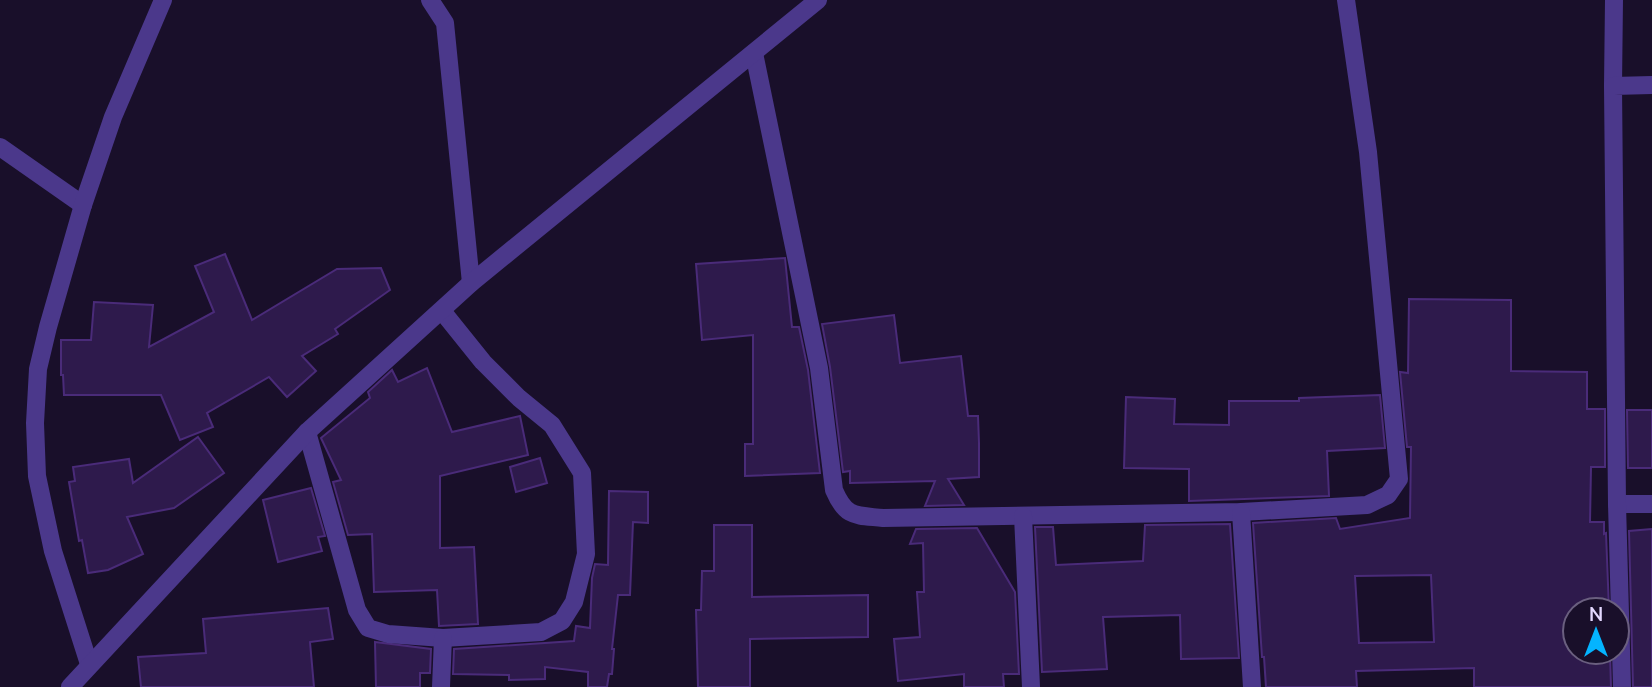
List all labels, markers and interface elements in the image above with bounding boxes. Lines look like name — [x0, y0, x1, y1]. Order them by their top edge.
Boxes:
north arrow — [1561, 596, 1631, 666]
text: N — [1589, 602, 1603, 628]

